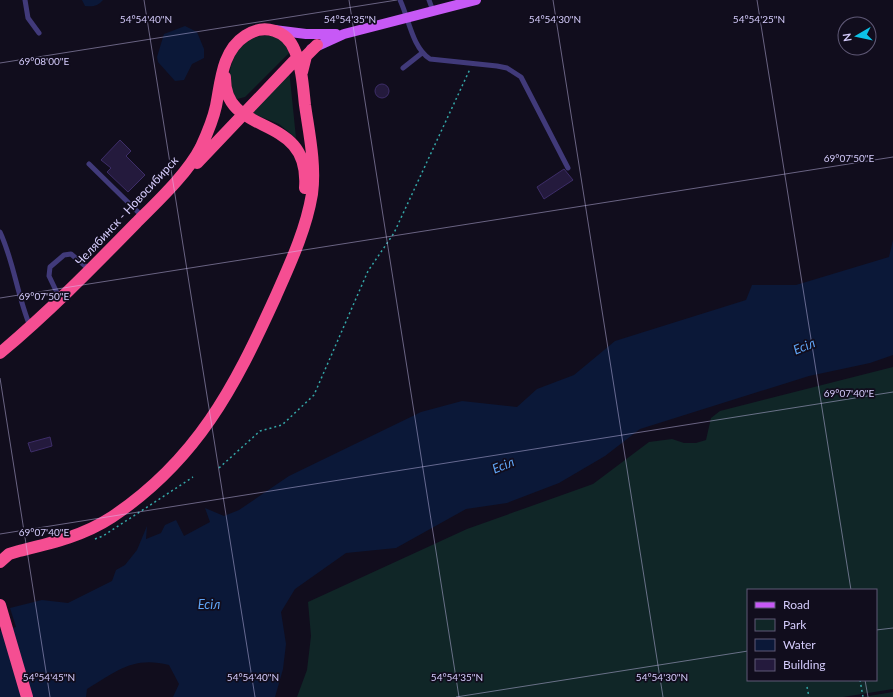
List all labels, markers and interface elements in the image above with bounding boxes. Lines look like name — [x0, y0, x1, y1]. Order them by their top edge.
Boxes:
text: 54°54'40"N — [120, 13, 172, 25]
text: 54°54'35"N — [324, 13, 376, 25]
text: 54°54'30"N — [529, 13, 581, 25]
text: 54°54'25"N — [733, 13, 785, 25]
north arrow — [837, 16, 877, 56]
text: N — [840, 32, 854, 43]
text: 69°08'00"E — [19, 55, 69, 67]
street label: Челябинск - Новосибирск — [72, 152, 182, 268]
text: 69°07'50"E — [824, 152, 874, 164]
text: 69°07'50"E — [19, 290, 69, 302]
water label: Есіл — [791, 334, 817, 358]
text: 69°07'40"E — [824, 387, 874, 399]
water label: Есіл — [490, 453, 516, 477]
text: 69°07'40"E — [19, 526, 69, 538]
legend — [747, 589, 877, 681]
water label: Есіл — [198, 596, 220, 612]
text: Road — [783, 597, 810, 612]
text: Park — [783, 617, 807, 632]
text: Water — [783, 637, 816, 652]
text: Building — [783, 657, 826, 672]
text: 54°54'45"N — [23, 671, 75, 683]
text: 54°54'40"N — [227, 671, 279, 683]
text: 54°54'35"N — [431, 671, 483, 683]
text: 54°54'30"N — [636, 671, 688, 683]

